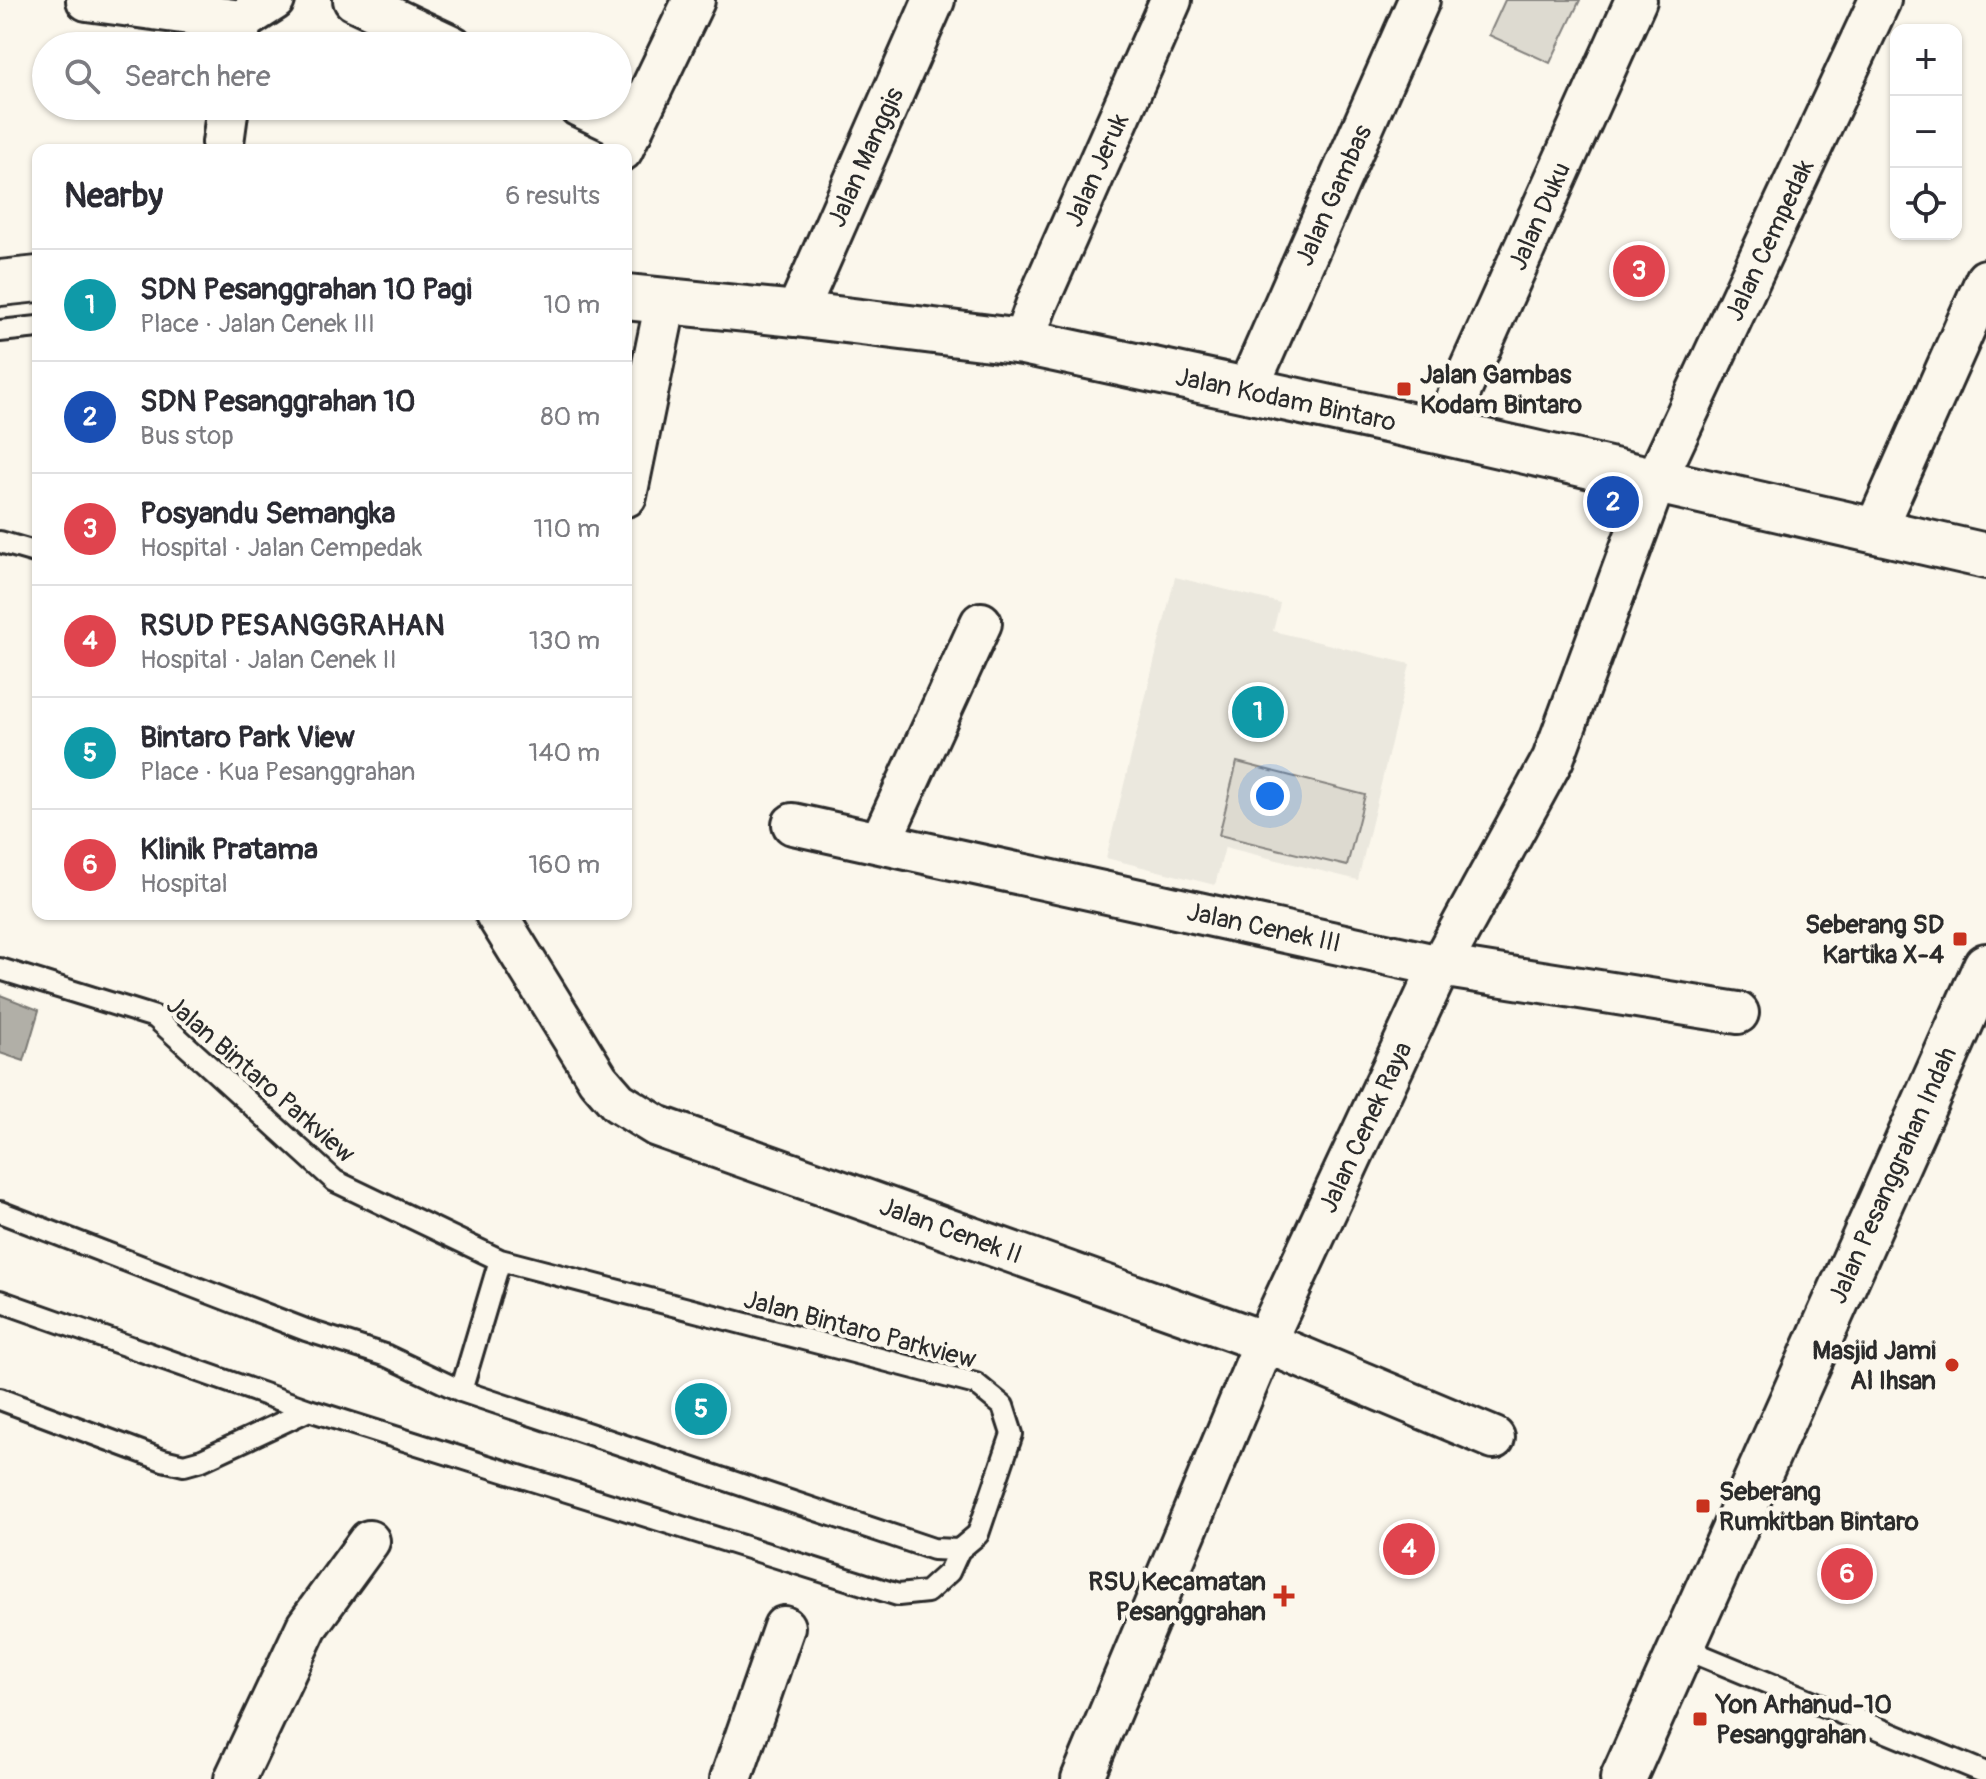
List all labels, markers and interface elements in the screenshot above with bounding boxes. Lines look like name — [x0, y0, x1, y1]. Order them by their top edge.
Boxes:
map controls — [1890, 24, 1962, 240]
button: + — [1890, 24, 1962, 96]
search box — [32, 32, 632, 120]
icon: search — [60, 54, 104, 98]
text: Search here — [124, 58, 271, 95]
street label: Jalan Manggis — [821, 82, 911, 232]
button: − — [1890, 96, 1962, 168]
street label: Jalan Jeruk — [1058, 109, 1136, 232]
street label: Jalan Gambas — [1289, 119, 1379, 271]
street label: Jalan Cempedak — [1718, 154, 1821, 326]
street label: Jalan Duku — [1502, 157, 1578, 276]
button: locate — [1890, 168, 1962, 240]
text: Nearby — [64, 175, 163, 218]
text: 6 results — [505, 180, 600, 212]
pin: 3 — [1613, 241, 1665, 301]
text: SDN Pesanggrahan 10 Pagi — [140, 271, 472, 308]
text: 1 — [85, 289, 95, 321]
text: 10 m — [543, 289, 600, 321]
text: Place · Jalan Cenek III — [140, 308, 375, 340]
place label: Jalan Gambas Kodam Bintaro — [1420, 359, 1582, 421]
street label: Jalan Kodam Bintaro — [1173, 361, 1399, 439]
marker: Jalan Gambas Kodam Bintaro — [1395, 380, 1413, 398]
text: SDN Pesanggrahan 10 — [140, 383, 416, 420]
text: 2 — [83, 401, 97, 433]
text: 80 m — [540, 401, 600, 433]
text: Bus stop — [140, 420, 234, 452]
pin: 2 — [1587, 472, 1639, 532]
text: Posyandu Semangka — [140, 495, 395, 532]
text: 3 — [83, 513, 97, 545]
text: 110 m — [533, 513, 600, 545]
text: Hospital · Jalan Cempedak — [140, 532, 422, 564]
text: RSUD PESANGGRAHAN — [140, 607, 445, 644]
text: 4 — [82, 625, 98, 657]
text: 130 m — [529, 625, 600, 657]
text: Hospital · Jalan Cenek II — [140, 644, 397, 676]
pin: 1 — [1232, 682, 1284, 742]
text: Bintaro Park View — [140, 719, 355, 756]
text: 5 — [83, 737, 97, 769]
text: 140 m — [528, 737, 600, 769]
text: Place · Kua Pesanggrahan — [140, 756, 415, 788]
your location — [1250, 776, 1290, 816]
text: Klinik Pratama — [140, 831, 318, 868]
text: 6 — [82, 849, 98, 881]
text: 160 m — [528, 849, 600, 881]
text: Hospital — [140, 868, 228, 900]
street label: Jalan Cenek III — [1184, 896, 1344, 960]
place label: Seberang SD Kartika X-4 — [1805, 909, 1944, 971]
marker: Seberang SD Kartika X-4 — [1951, 930, 1969, 948]
street label: Jalan Bintaro Parkview — [160, 989, 361, 1171]
street label: Jalan Cenek Raya — [1312, 1037, 1420, 1218]
street label: Jalan Pesanggrahan Indah — [1822, 1042, 1964, 1309]
street label: Jalan Cenek II — [875, 1190, 1026, 1272]
street label: Jalan Bintaro Parkview — [740, 1284, 980, 1376]
place label: Masjid Jami Al Ihsan — [1812, 1335, 1936, 1397]
marker: Masjid Jami Al Ihsan — [1943, 1356, 1961, 1374]
pin: 5 — [675, 1379, 727, 1439]
place label: Seberang Rumkitban Bintaro — [1719, 1476, 1919, 1538]
marker: Seberang Rumkitban Bintaro — [1694, 1497, 1712, 1515]
pin: 4 — [1383, 1519, 1435, 1579]
pin: 6 — [1821, 1544, 1873, 1604]
place label: RSU Kecamatan Pesanggrahan — [1088, 1566, 1266, 1628]
marker: RSU Kecamatan Pesanggrahan — [1273, 1585, 1295, 1607]
place label: Yon Arhanud-10 Pesanggrahan — [1715, 1689, 1892, 1751]
marker: Yon Arhanud-10 Pesanggrahan — [1691, 1710, 1709, 1728]

